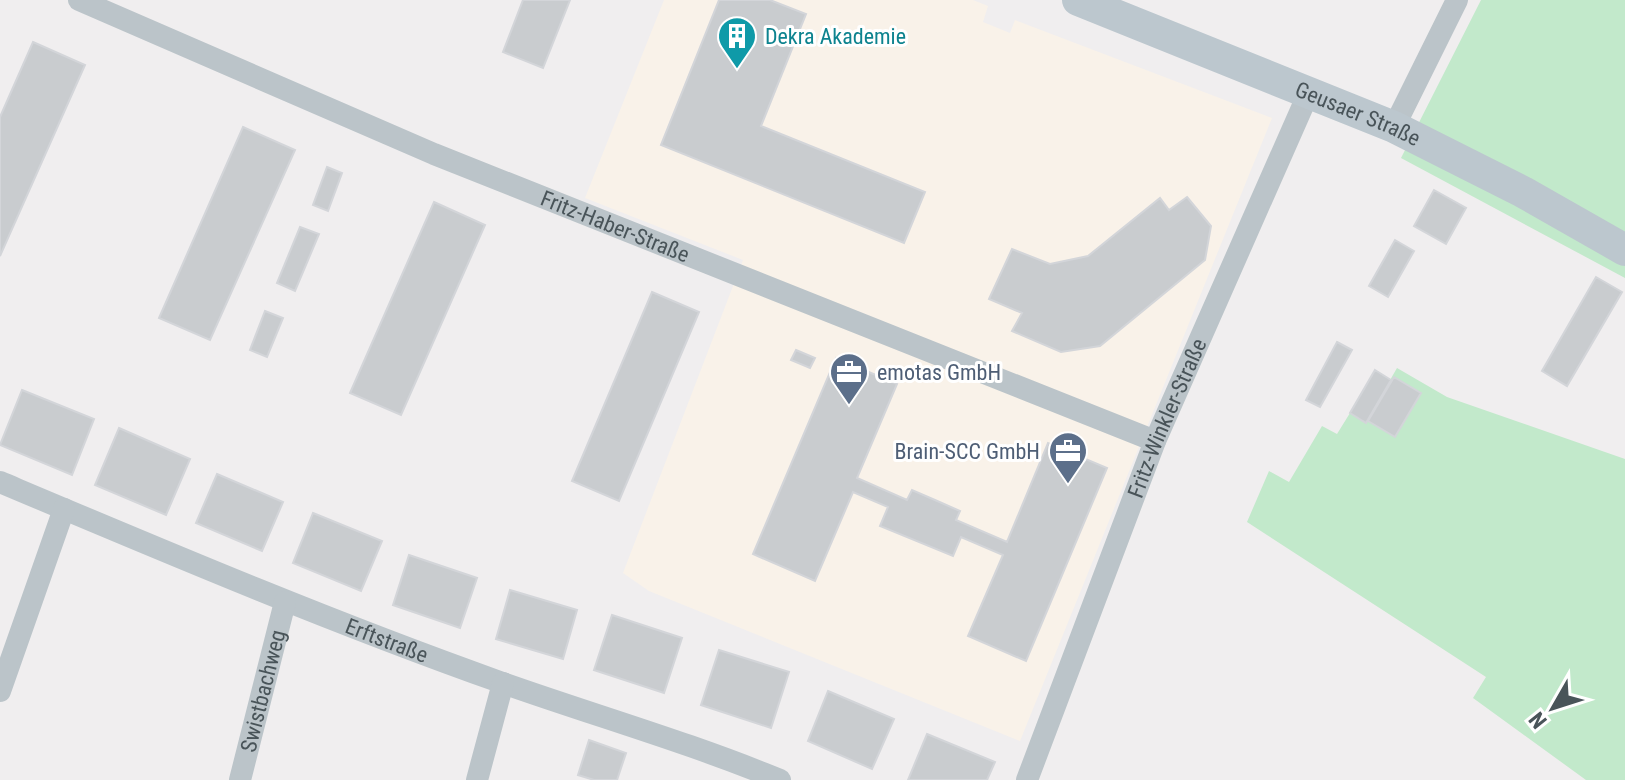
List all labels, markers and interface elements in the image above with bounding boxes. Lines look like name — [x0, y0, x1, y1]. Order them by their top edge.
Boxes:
building icon: Dekra Akademie — [716, 15, 758, 70]
place label: Dekra Akademie — [765, 24, 906, 49]
street label: Geusaer Straße — [1292, 77, 1424, 151]
street label: Fritz-Haber-Straße — [537, 186, 693, 267]
street label: Fritz-Winkler-Straße — [1123, 335, 1212, 501]
office icon: emotas GmbH — [828, 351, 870, 406]
place label: emotas GmbH — [877, 360, 1001, 385]
office icon: Brain-SCC GmbH — [1047, 430, 1089, 485]
place label: Brain-SCC GmbH — [895, 439, 1040, 464]
street label: Erftstraße — [342, 613, 432, 668]
street label: Swistbachweg — [236, 627, 290, 755]
north arrow — [1513, 668, 1593, 748]
text: N — [1524, 707, 1552, 733]

